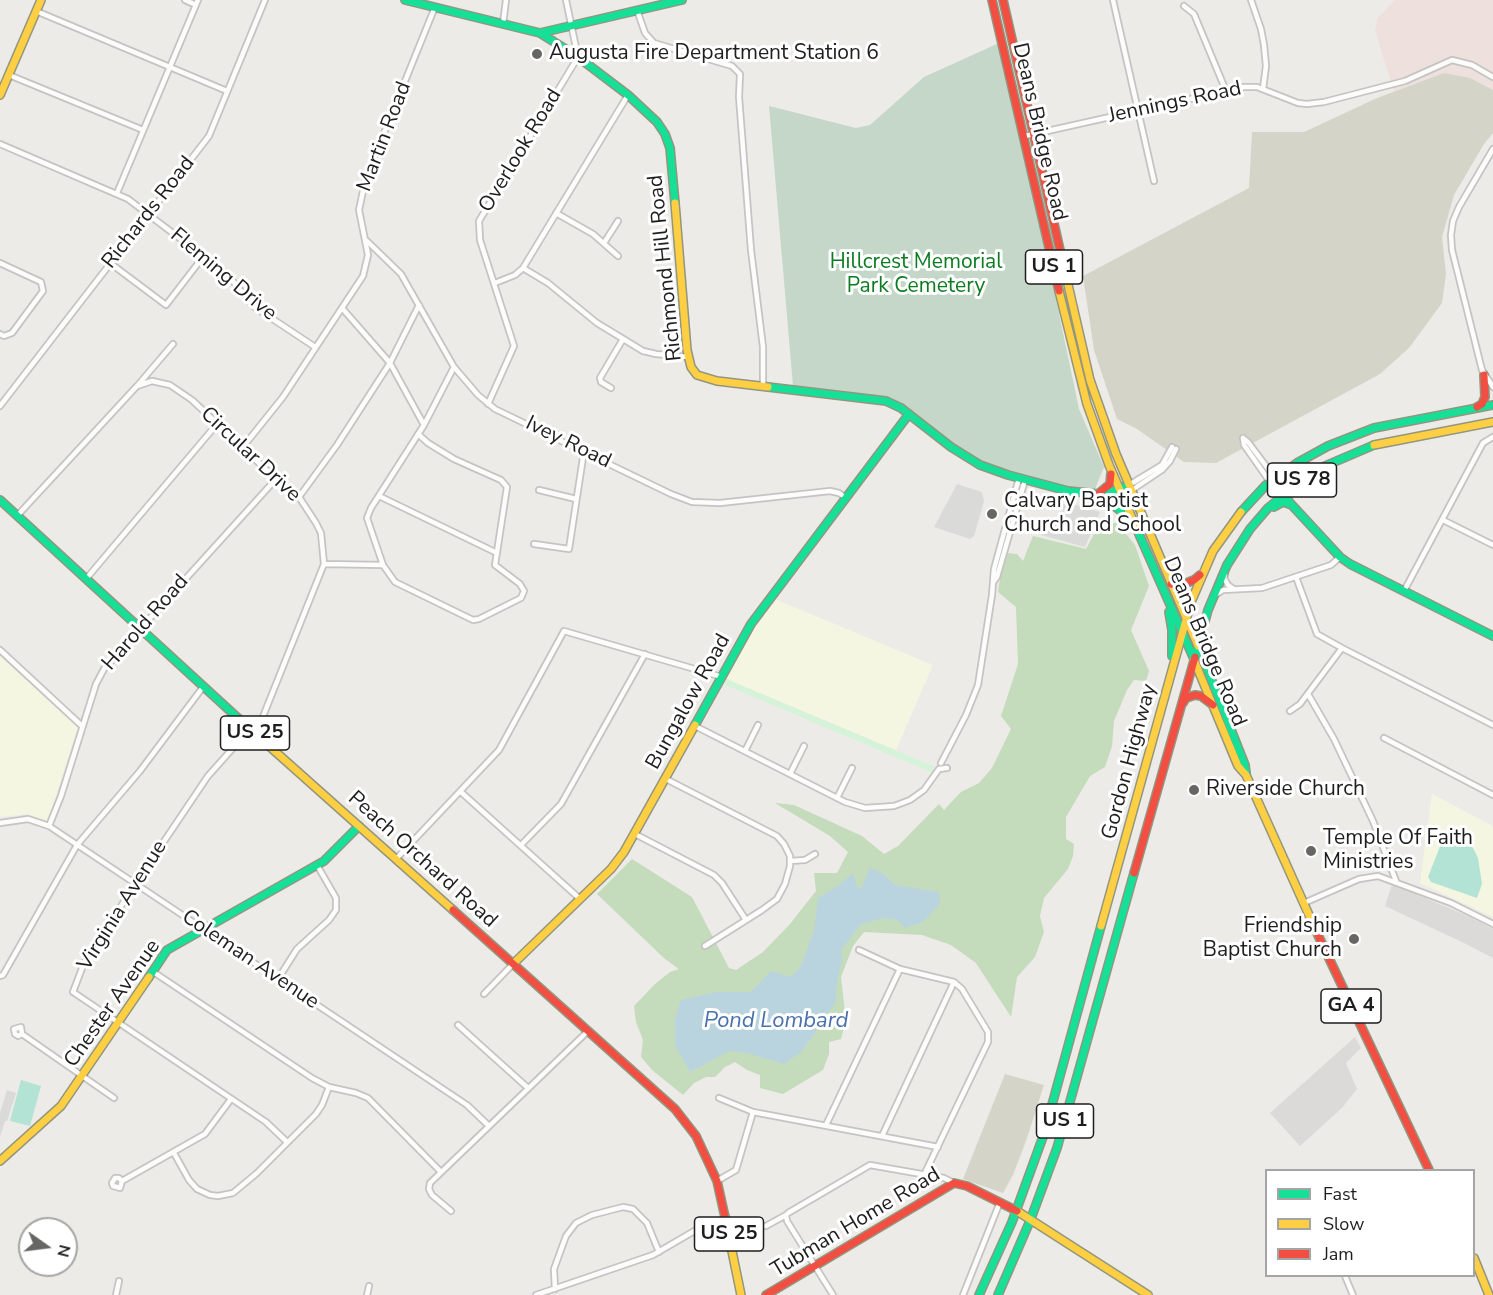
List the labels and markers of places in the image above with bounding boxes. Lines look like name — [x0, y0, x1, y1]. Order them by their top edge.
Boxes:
place label: Augusta Fire Department Station 6 — [549, 41, 879, 67]
marker: Augusta Fire Department Station 6 — [530, 47, 544, 61]
place label: Calvary Baptist Church and School — [1004, 489, 1181, 539]
marker: Calvary Baptist Church and School — [985, 507, 999, 521]
place label: Riverside Church — [1206, 777, 1365, 803]
marker: Riverside Church — [1187, 783, 1201, 797]
place label: Temple Of Faith Ministries — [1323, 826, 1473, 876]
marker: Temple Of Faith Ministries — [1304, 844, 1318, 858]
place label: Friendship Baptist Church — [1203, 914, 1342, 964]
marker: Friendship Baptist Church — [1347, 932, 1361, 946]

